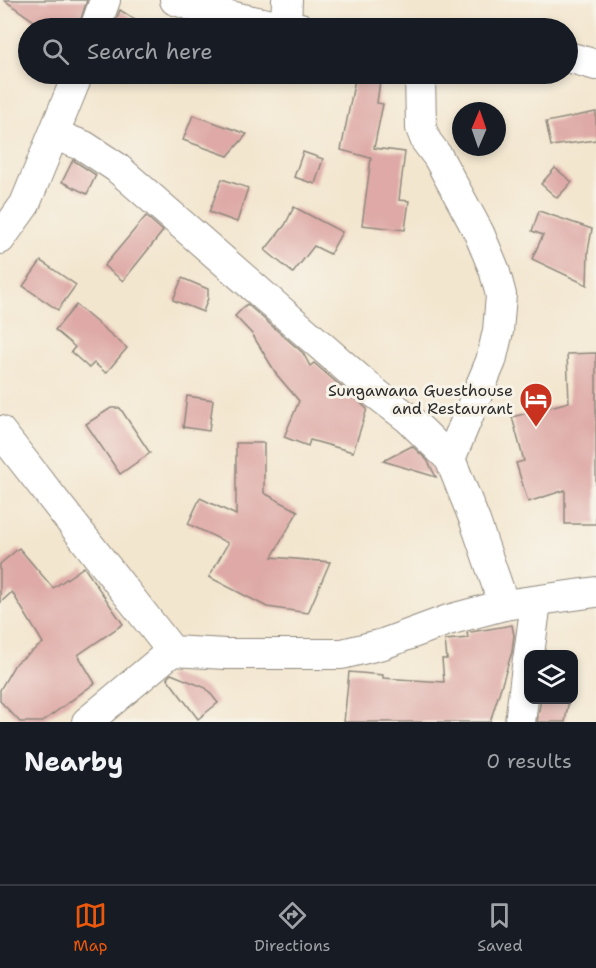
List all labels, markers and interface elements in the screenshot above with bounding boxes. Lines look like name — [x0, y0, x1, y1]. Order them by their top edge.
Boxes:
search box — [18, 18, 578, 84]
icon: search — [39, 35, 72, 68]
text: Search here — [87, 37, 213, 66]
north arrow — [452, 102, 506, 156]
place label: Sungawana Guesthouse and Restaurant — [328, 380, 513, 419]
hotel icon: Sungawana Guesthouse and Restaurant — [518, 381, 554, 428]
map controls — [524, 650, 578, 704]
button: layers — [524, 650, 578, 704]
text: Nearby — [24, 744, 123, 779]
text: 0 results — [486, 748, 572, 774]
tab: Map — [73, 899, 108, 956]
tab: Directions — [254, 899, 331, 956]
tab: Saved — [477, 899, 523, 956]

